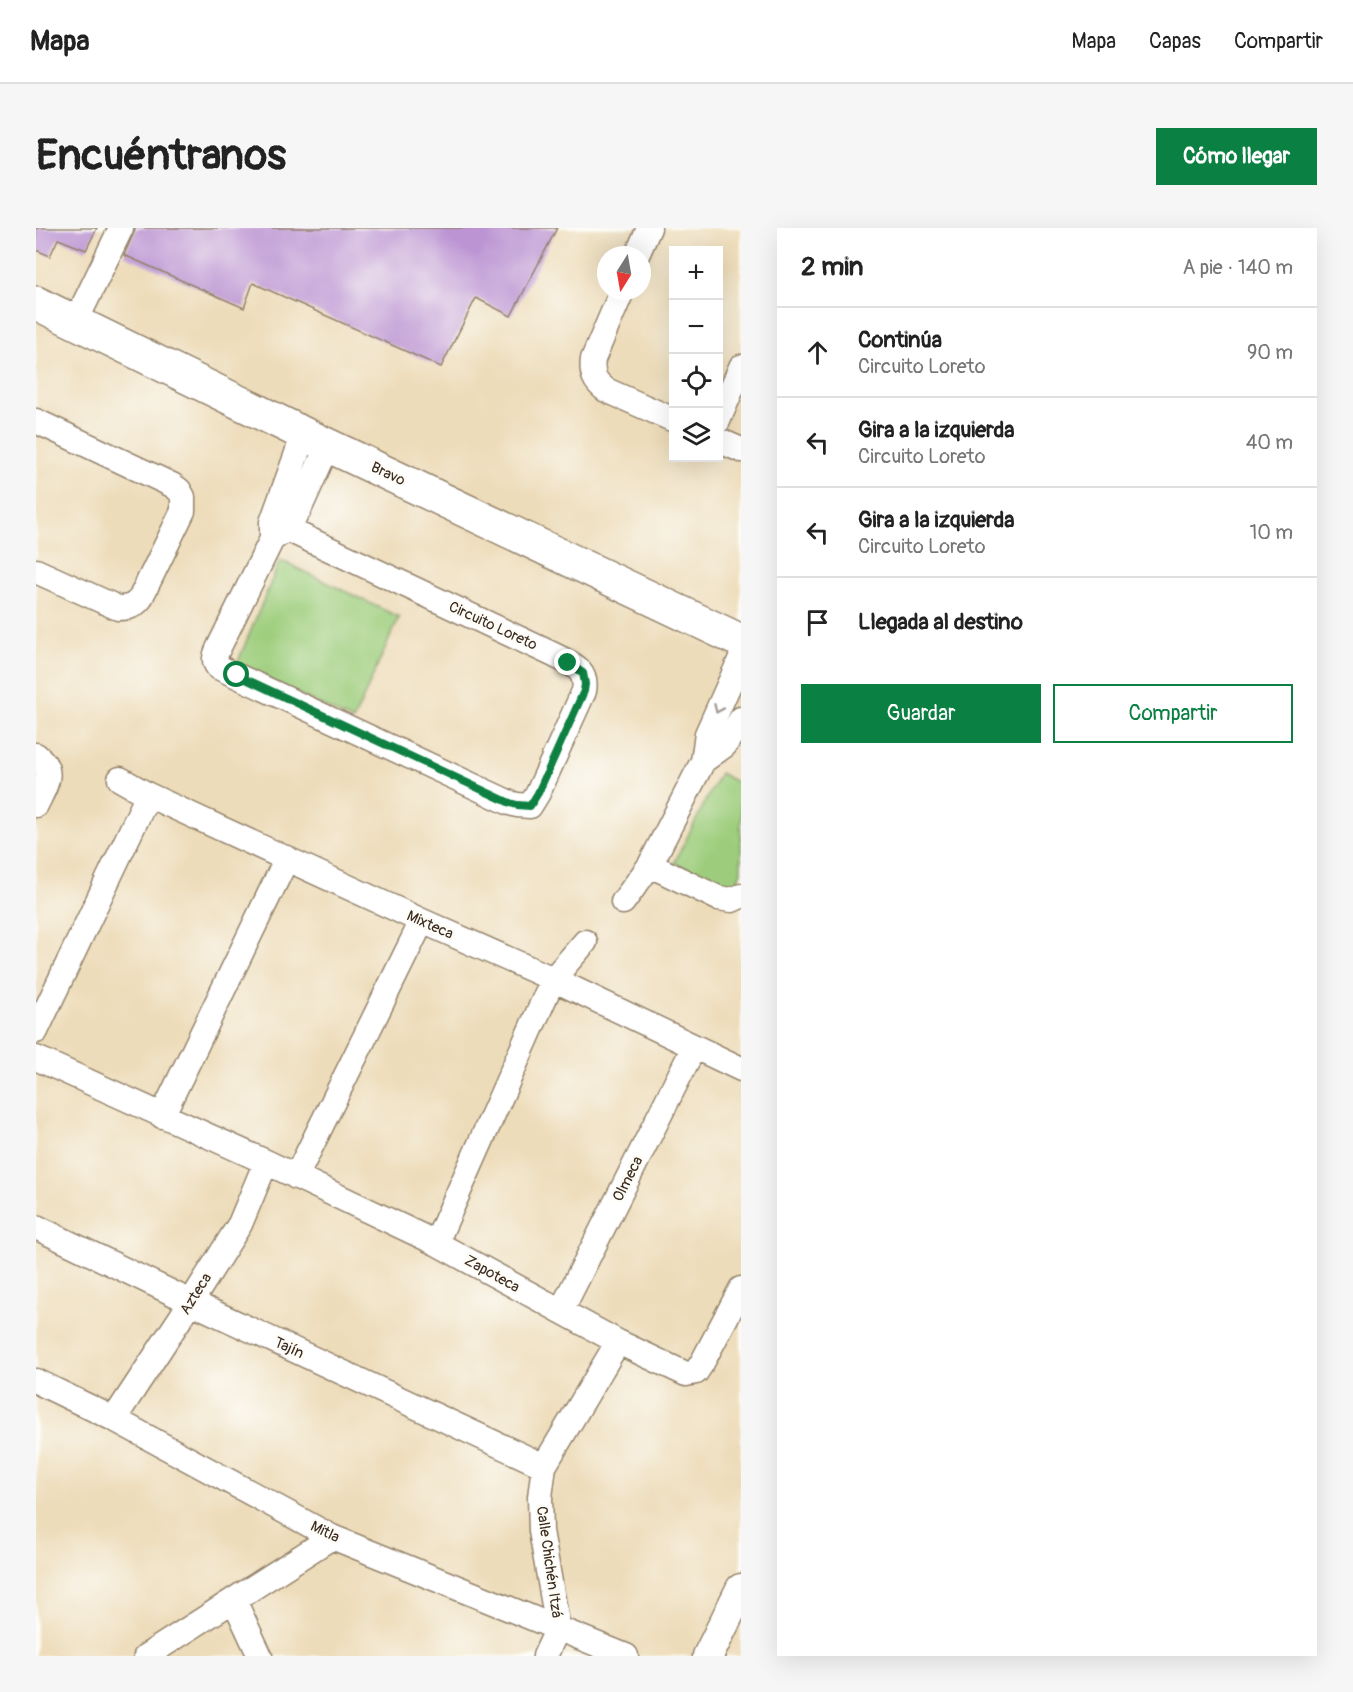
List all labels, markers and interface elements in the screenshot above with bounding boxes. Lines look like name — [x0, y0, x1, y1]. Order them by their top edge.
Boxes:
text: Mapa — [30, 24, 89, 59]
text: Mapa — [1072, 28, 1116, 55]
text: Capas — [1149, 28, 1201, 55]
text: Compartir — [1234, 28, 1323, 55]
button: Cómo llegar — [1156, 128, 1317, 185]
text: Encuéntranos — [36, 130, 286, 182]
north arrow — [597, 246, 651, 300]
map controls — [669, 246, 723, 462]
button: + — [669, 246, 723, 300]
text: 2 min — [801, 251, 863, 283]
text: A pie · 140 m — [1183, 255, 1293, 280]
button: − — [669, 300, 723, 354]
text: Continúa — [858, 326, 942, 354]
icon: ahead — [801, 336, 834, 369]
text: 90 m — [1247, 340, 1293, 365]
button: locate — [669, 354, 723, 408]
text: Circuito Loreto — [858, 354, 985, 379]
button: layers — [669, 408, 723, 462]
text: Gira a la izquierda — [858, 416, 1015, 444]
icon: left — [801, 426, 834, 459]
text: 40 m — [1246, 430, 1293, 455]
text: Circuito Loreto — [858, 444, 985, 469]
street label: Bravo — [368, 458, 408, 490]
text: Gira a la izquierda — [858, 506, 1015, 534]
icon: left — [801, 516, 834, 549]
text: 10 m — [1249, 520, 1293, 545]
text: Circuito Loreto — [858, 534, 985, 559]
street label: Circuito Loreto — [446, 597, 540, 655]
icon: arrive — [801, 606, 834, 639]
text: Llegada al destino — [858, 608, 1023, 636]
route end — [554, 649, 580, 675]
route start — [223, 661, 249, 687]
button: Guardar — [801, 684, 1041, 743]
button: Compartir — [1053, 684, 1293, 743]
one-way arrow — [714, 702, 726, 713]
street label: Mixteca — [404, 906, 456, 944]
street label: Olmeca — [609, 1153, 647, 1205]
street label: Zapoteca — [461, 1251, 523, 1297]
street label: Azteca — [176, 1270, 216, 1318]
street label: Tajín — [271, 1333, 307, 1363]
street label: Calle Chichén Itzá — [532, 1505, 566, 1619]
street label: Mitla — [307, 1517, 343, 1547]

